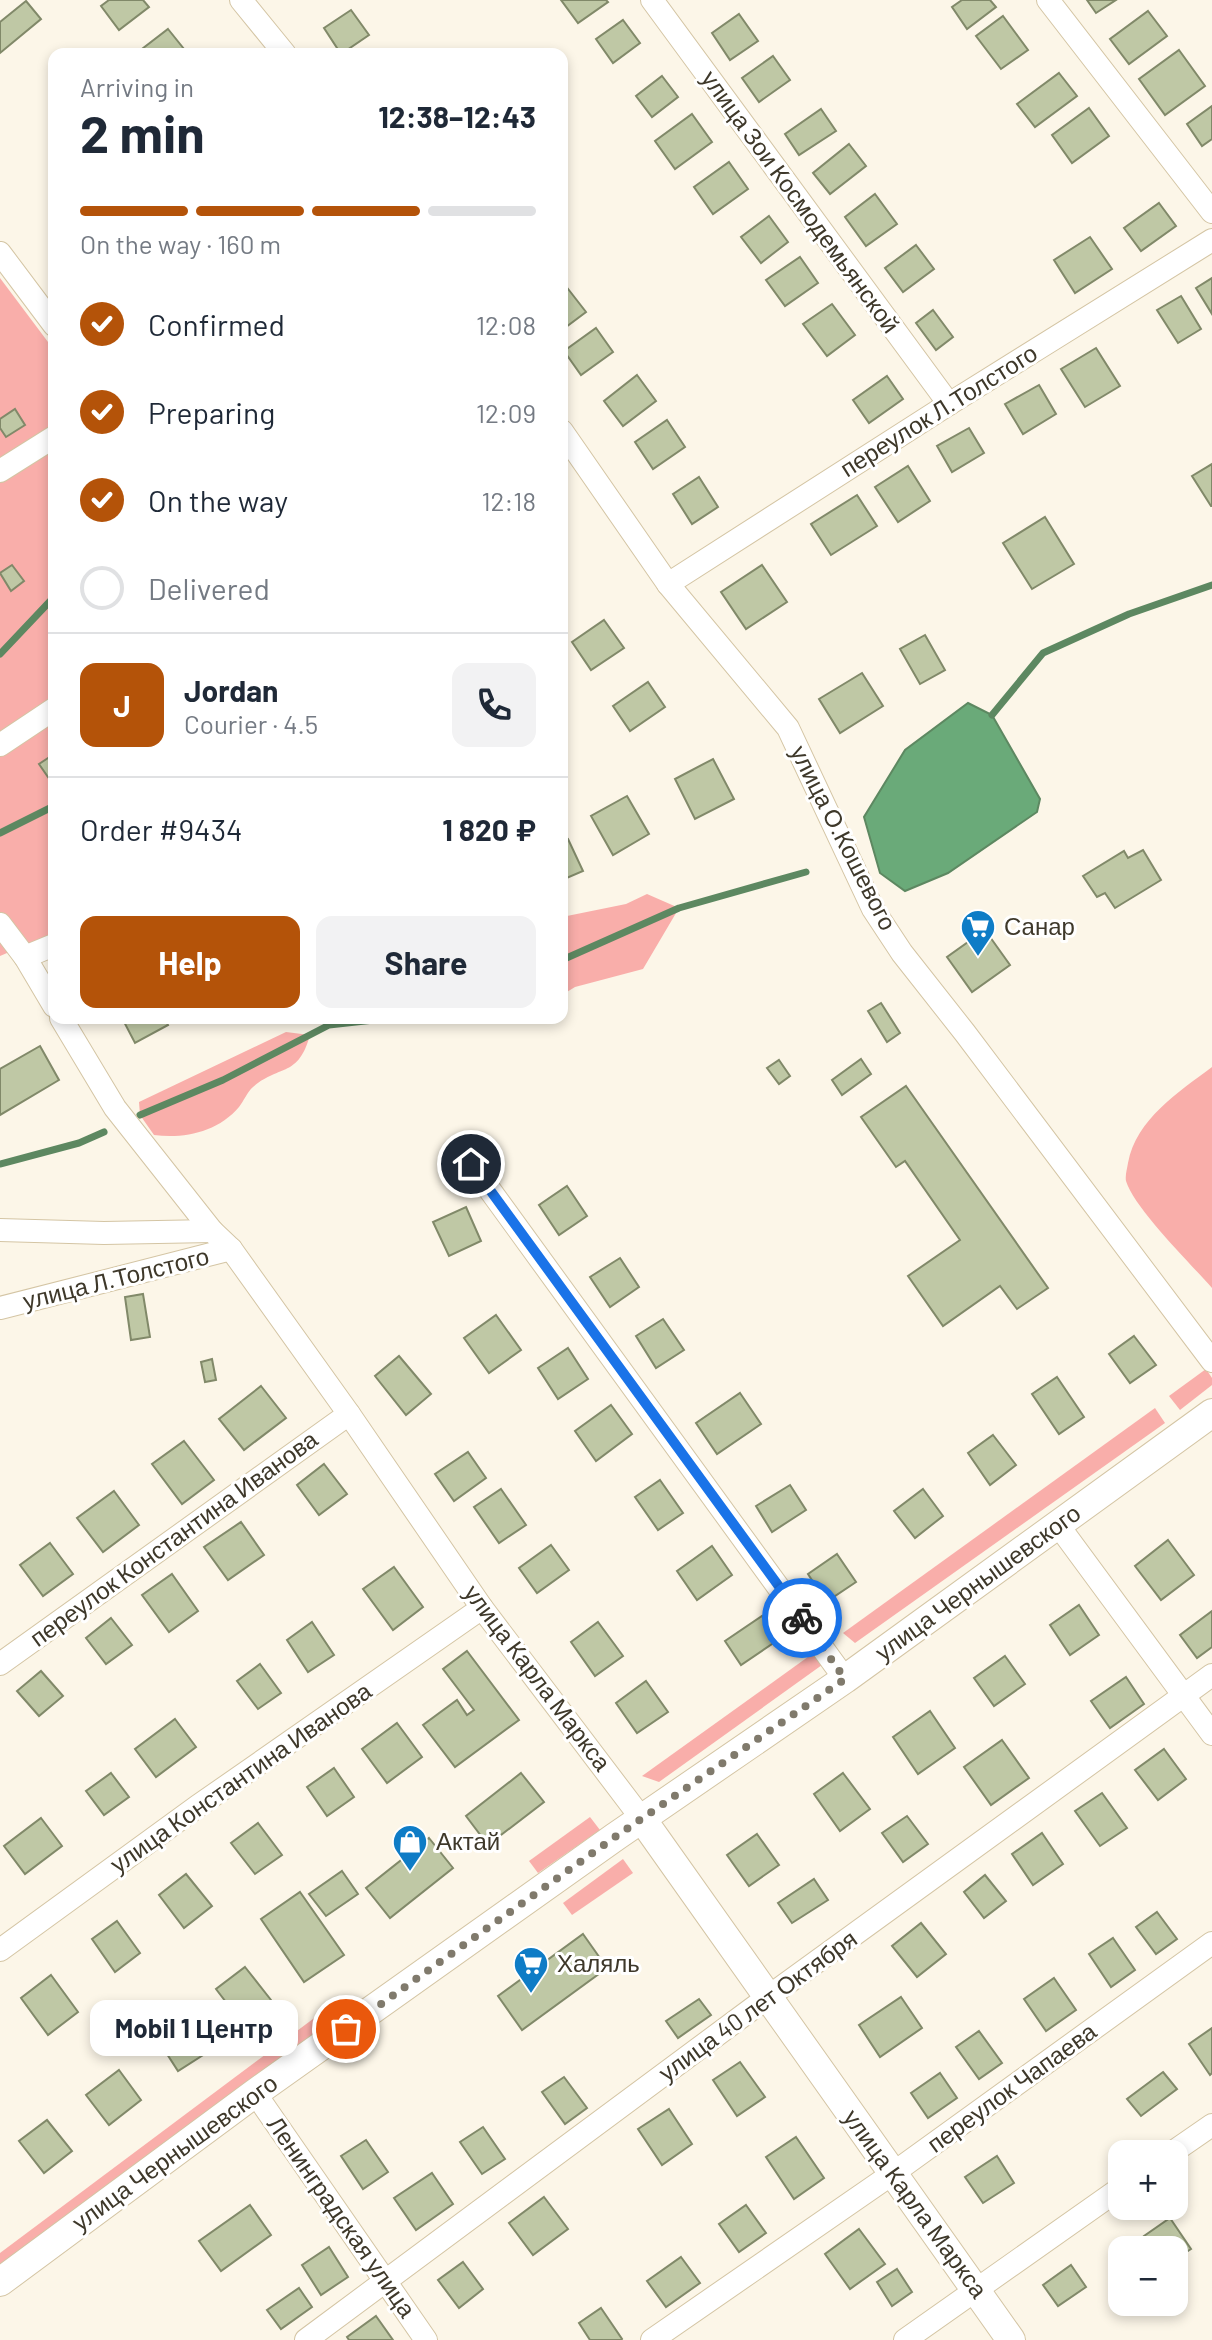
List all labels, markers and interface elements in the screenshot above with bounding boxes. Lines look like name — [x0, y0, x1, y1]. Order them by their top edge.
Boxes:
street label: улица Зои Космодемьянской — [696, 64, 906, 338]
text: Arriving in — [80, 71, 194, 102]
text: 12:38–12:43 — [378, 98, 536, 134]
text: 2 min — [80, 101, 205, 163]
text: On the way · 160 m — [80, 228, 281, 259]
icon: check — [80, 302, 124, 346]
text: Confirmed — [148, 306, 285, 342]
text: 12:08 — [476, 309, 536, 340]
street label: переулок Л.Толстого — [834, 337, 1042, 482]
icon: check — [80, 390, 124, 434]
text: Preparing — [148, 394, 275, 430]
text: 12:09 — [476, 397, 536, 428]
icon: check — [80, 478, 124, 522]
text: On the way — [148, 482, 288, 518]
text: 12:18 — [482, 485, 536, 516]
text: Delivered — [148, 570, 270, 606]
button: phone — [452, 663, 536, 747]
text: Jordan — [184, 672, 279, 708]
text: J — [113, 687, 131, 723]
text: Courier · 4.5 — [184, 708, 318, 739]
street label: улица О.Кошевого — [785, 740, 903, 935]
text: Order #9434 — [80, 811, 243, 847]
text: 1 820 ₽ — [442, 811, 536, 847]
supermarket icon: Санар — [959, 908, 997, 958]
place label: Санар — [1004, 911, 1075, 940]
button: Help — [80, 916, 300, 1008]
button: Share — [316, 916, 536, 1008]
pin — [437, 1130, 505, 1198]
icon: home — [449, 1142, 493, 1186]
street label: улица Л.Толстого — [20, 1240, 212, 1315]
street label: переулок Константина Иванова — [24, 1423, 323, 1652]
street label: улица Чернышевского — [869, 1498, 1085, 1666]
street label: улица Карла Маркса — [459, 1578, 618, 1777]
courier — [762, 1578, 842, 1658]
icon: bike — [780, 1596, 824, 1640]
street label: улица Константина Иванова — [104, 1675, 377, 1878]
shop icon: Актай — [391, 1823, 429, 1873]
place label: Актай — [436, 1826, 500, 1855]
street label: улица 40 лет Октября — [652, 1923, 862, 2086]
supermarket icon: Халяль — [512, 1945, 550, 1995]
place label: Халяль — [557, 1948, 640, 1977]
pin — [312, 1995, 380, 2063]
callout: Mobil 1 Центр — [90, 2001, 298, 2057]
icon: bag — [324, 2007, 368, 2051]
text: Mobil 1 Центр — [115, 2012, 273, 2043]
street label: переулок Чапаева — [921, 2015, 1102, 2158]
street label: улица Чернышевского — [66, 2068, 282, 2236]
street label: улица Карла Маркса — [838, 2103, 995, 2304]
street label: Ленинградская улица — [262, 2110, 423, 2323]
map controls — [1108, 2140, 1188, 2316]
button: + — [1108, 2140, 1188, 2220]
button: − — [1108, 2236, 1188, 2316]

